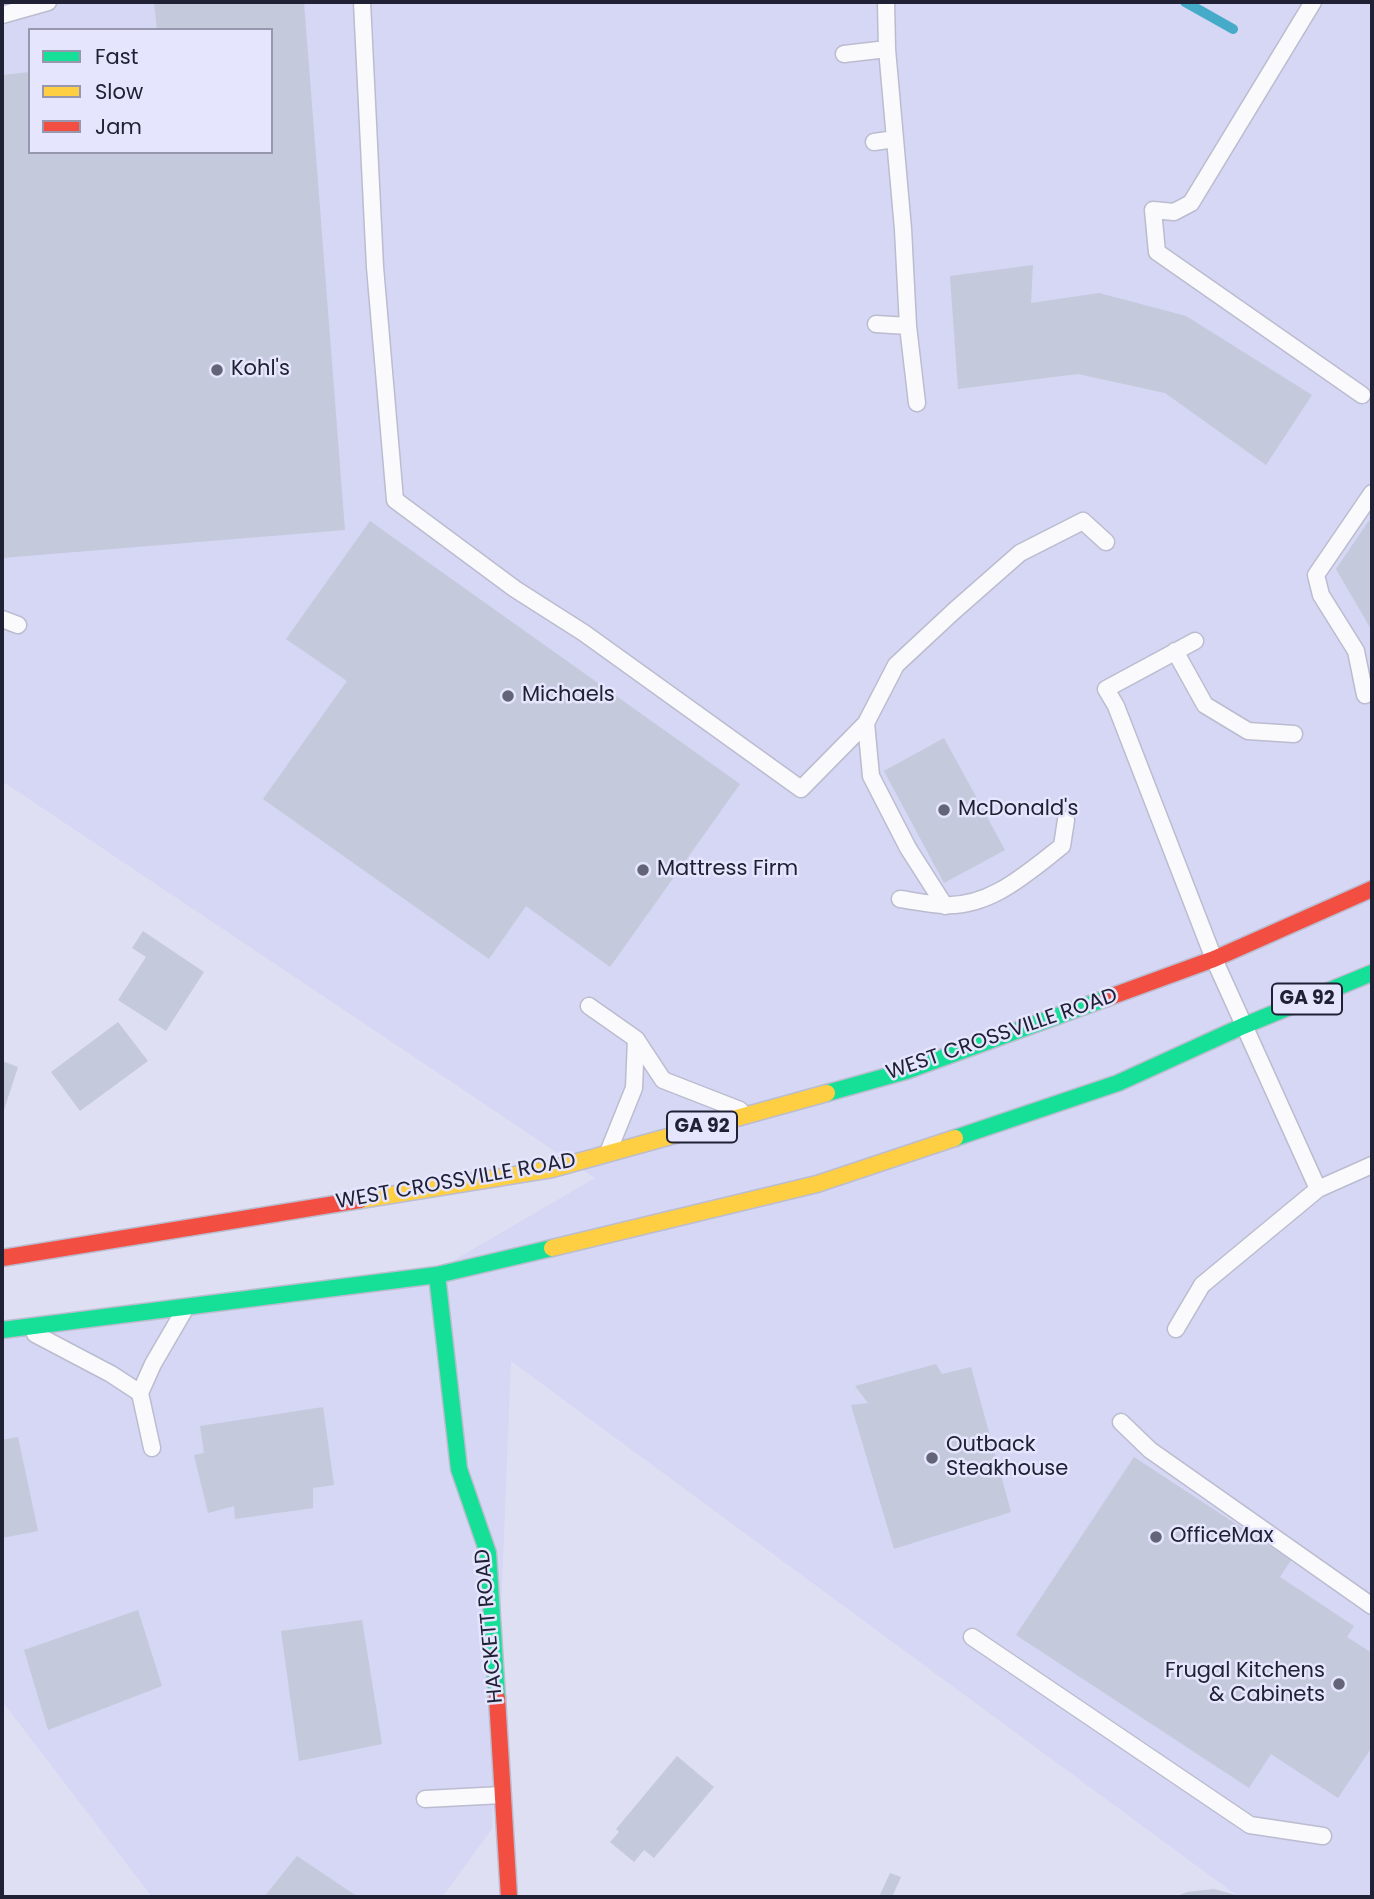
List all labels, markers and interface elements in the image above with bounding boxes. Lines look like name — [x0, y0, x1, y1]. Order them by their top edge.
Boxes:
legend — [28, 28, 273, 154]
text: Fast — [95, 42, 138, 71]
text: Slow — [95, 77, 143, 106]
text: Jam — [95, 112, 142, 141]
place label: Kohl's — [231, 357, 290, 383]
marker: Kohl's — [209, 362, 225, 378]
place label: Michaels — [522, 683, 615, 709]
marker: Michaels — [500, 688, 516, 704]
place label: McDonald's — [958, 797, 1078, 823]
marker: McDonald's — [936, 802, 952, 818]
place label: Mattress Firm — [657, 857, 798, 883]
marker: Mattress Firm — [635, 862, 651, 878]
street label: WEST CROSSVILLE ROAD — [883, 984, 1121, 1086]
road number: GA 92 — [1272, 984, 1342, 1015]
road number: GA 92 — [667, 1112, 737, 1142]
street label: WEST CROSSVILLE ROAD — [334, 1149, 578, 1215]
place label: Outback Steakhouse — [946, 1433, 1068, 1483]
marker: Outback Steakhouse — [924, 1450, 940, 1466]
place label: OfficeMax — [1170, 1524, 1274, 1550]
marker: OfficeMax — [1148, 1529, 1164, 1545]
street label: HACKETT ROAD — [471, 1548, 509, 1704]
place label: Frugal Kitchens & Cabinets — [1165, 1659, 1325, 1709]
marker: Frugal Kitchens & Cabinets — [1331, 1676, 1347, 1692]

